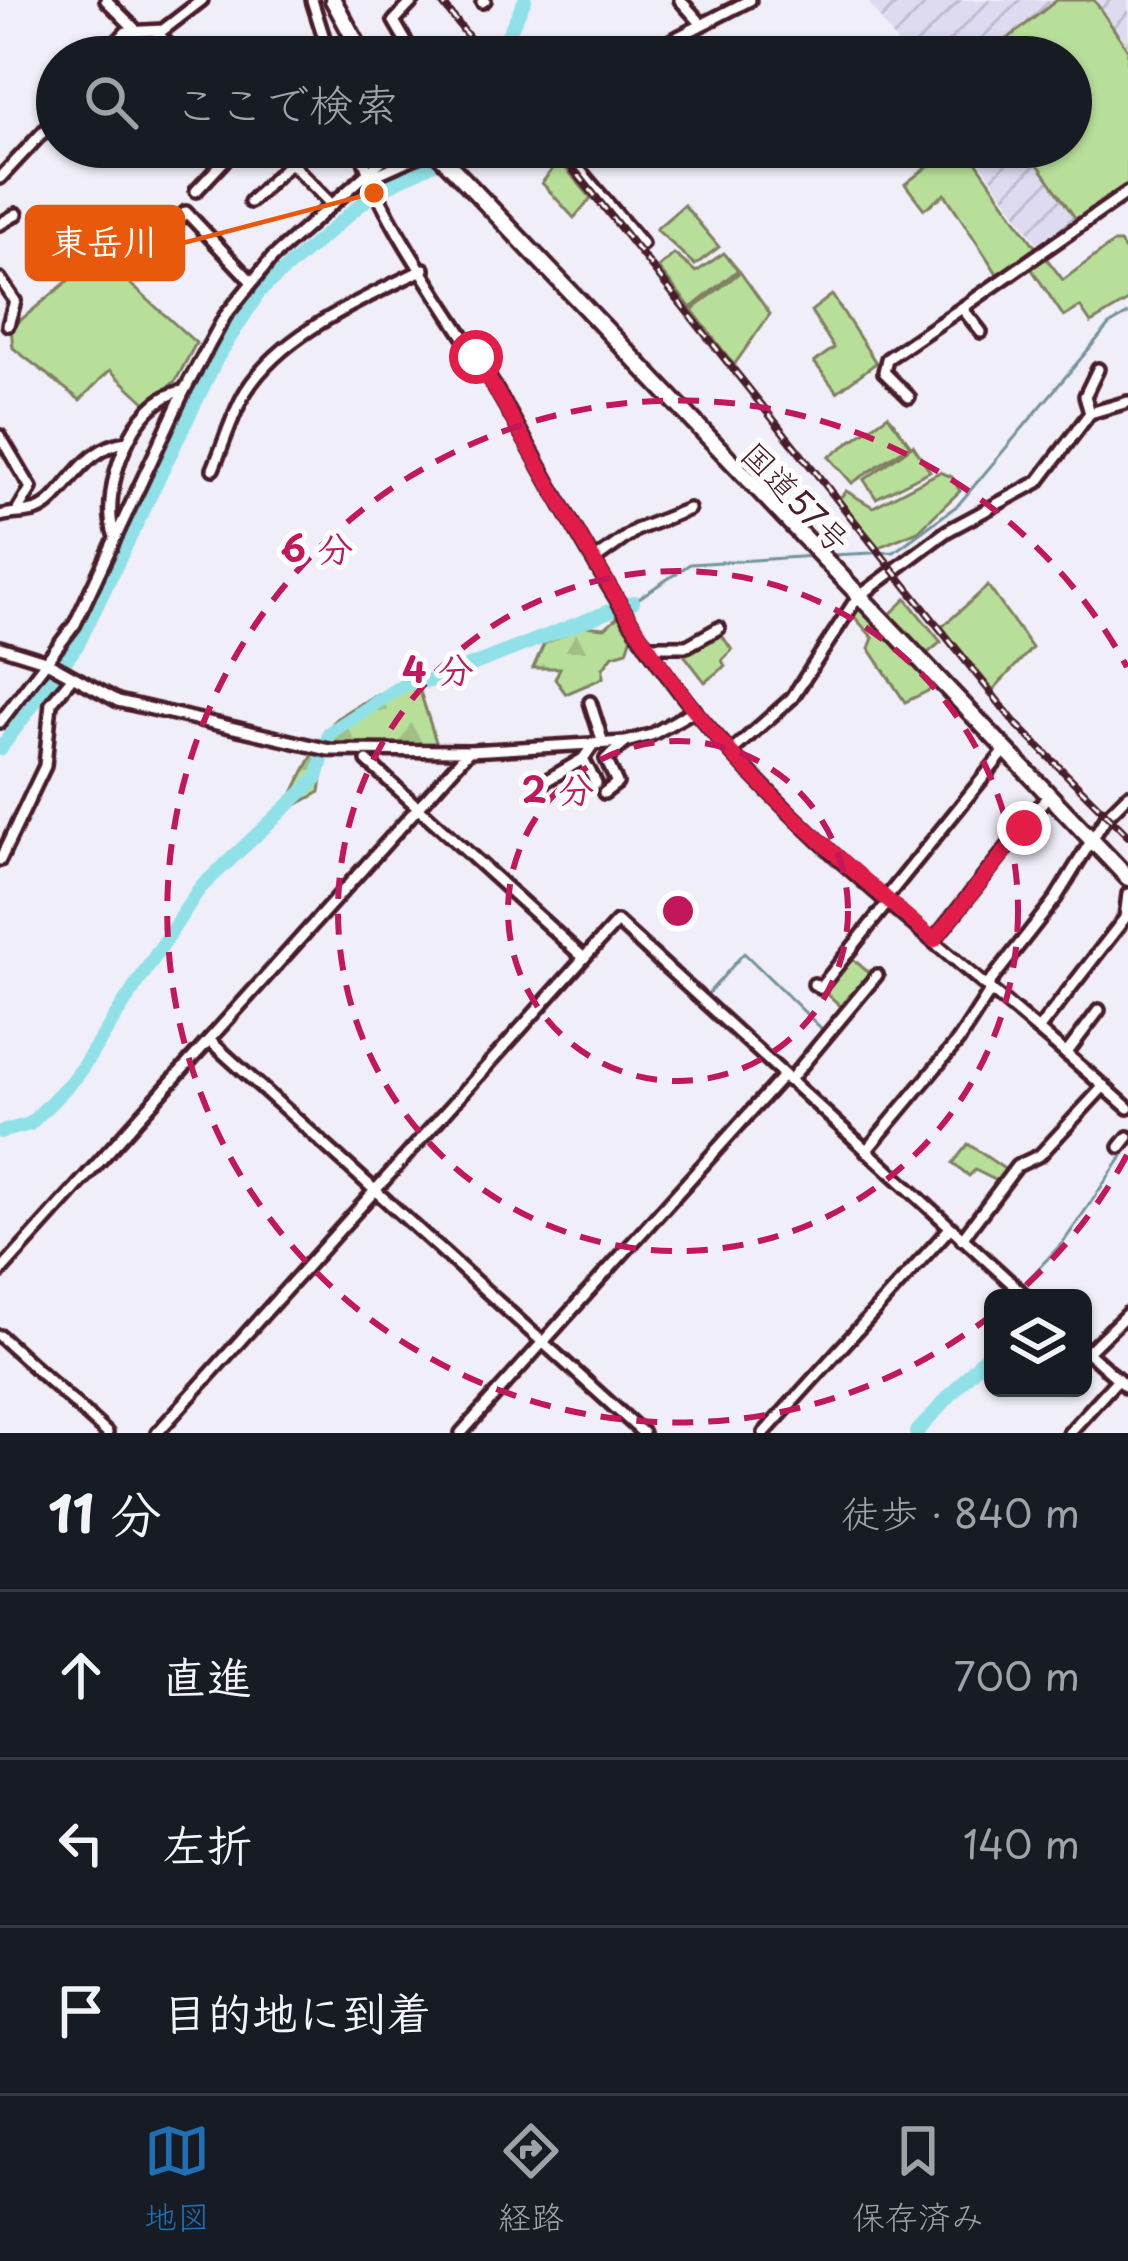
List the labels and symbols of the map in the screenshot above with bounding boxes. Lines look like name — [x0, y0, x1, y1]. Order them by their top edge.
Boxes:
callout: 東岳川 — [27, 207, 183, 279]
text: 東岳川 — [51, 213, 159, 267]
route start — [449, 330, 503, 384]
street label: 国道57号 — [731, 429, 863, 563]
text: 6 分 — [281, 520, 353, 574]
text: 4 分 — [402, 641, 474, 695]
text: 2 分 — [522, 761, 594, 815]
route end — [997, 801, 1051, 855]
centre of rings — [657, 890, 699, 932]

